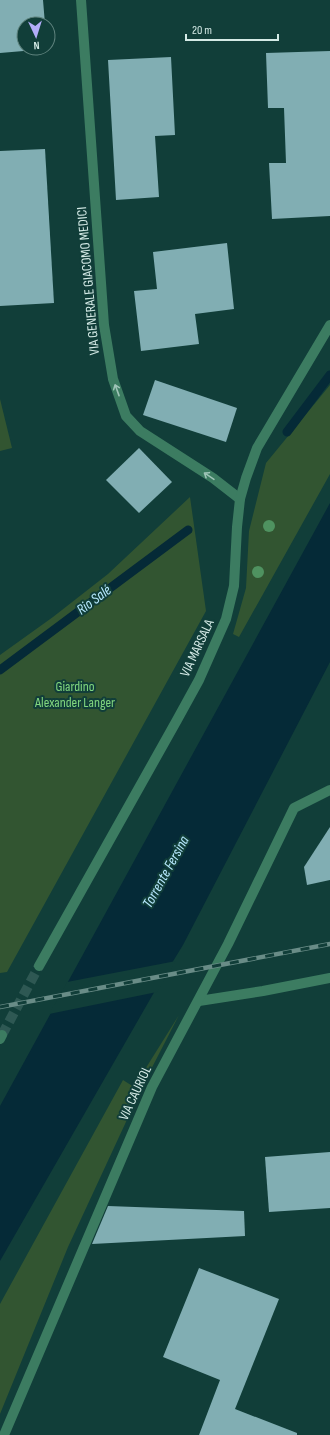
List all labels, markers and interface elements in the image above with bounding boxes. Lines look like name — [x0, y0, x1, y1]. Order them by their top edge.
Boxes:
north arrow — [16, 16, 56, 56]
scale bar — [186, 16, 278, 42]
text: 20 m — [192, 23, 212, 38]
text: N — [33, 39, 40, 52]
street label: VIA GENERALE GIACOMO MEDICI — [73, 206, 103, 356]
one-way arrow — [113, 384, 120, 397]
one-way arrow — [204, 472, 215, 480]
water label: Rio Salé — [73, 581, 115, 619]
street label: VIA MARSALA — [176, 616, 218, 679]
park label: Giardino Alexander Langer — [34, 678, 115, 711]
water label: Torrente Fersina — [138, 833, 194, 911]
street label: VIA CAURIOL — [115, 1063, 155, 1123]

